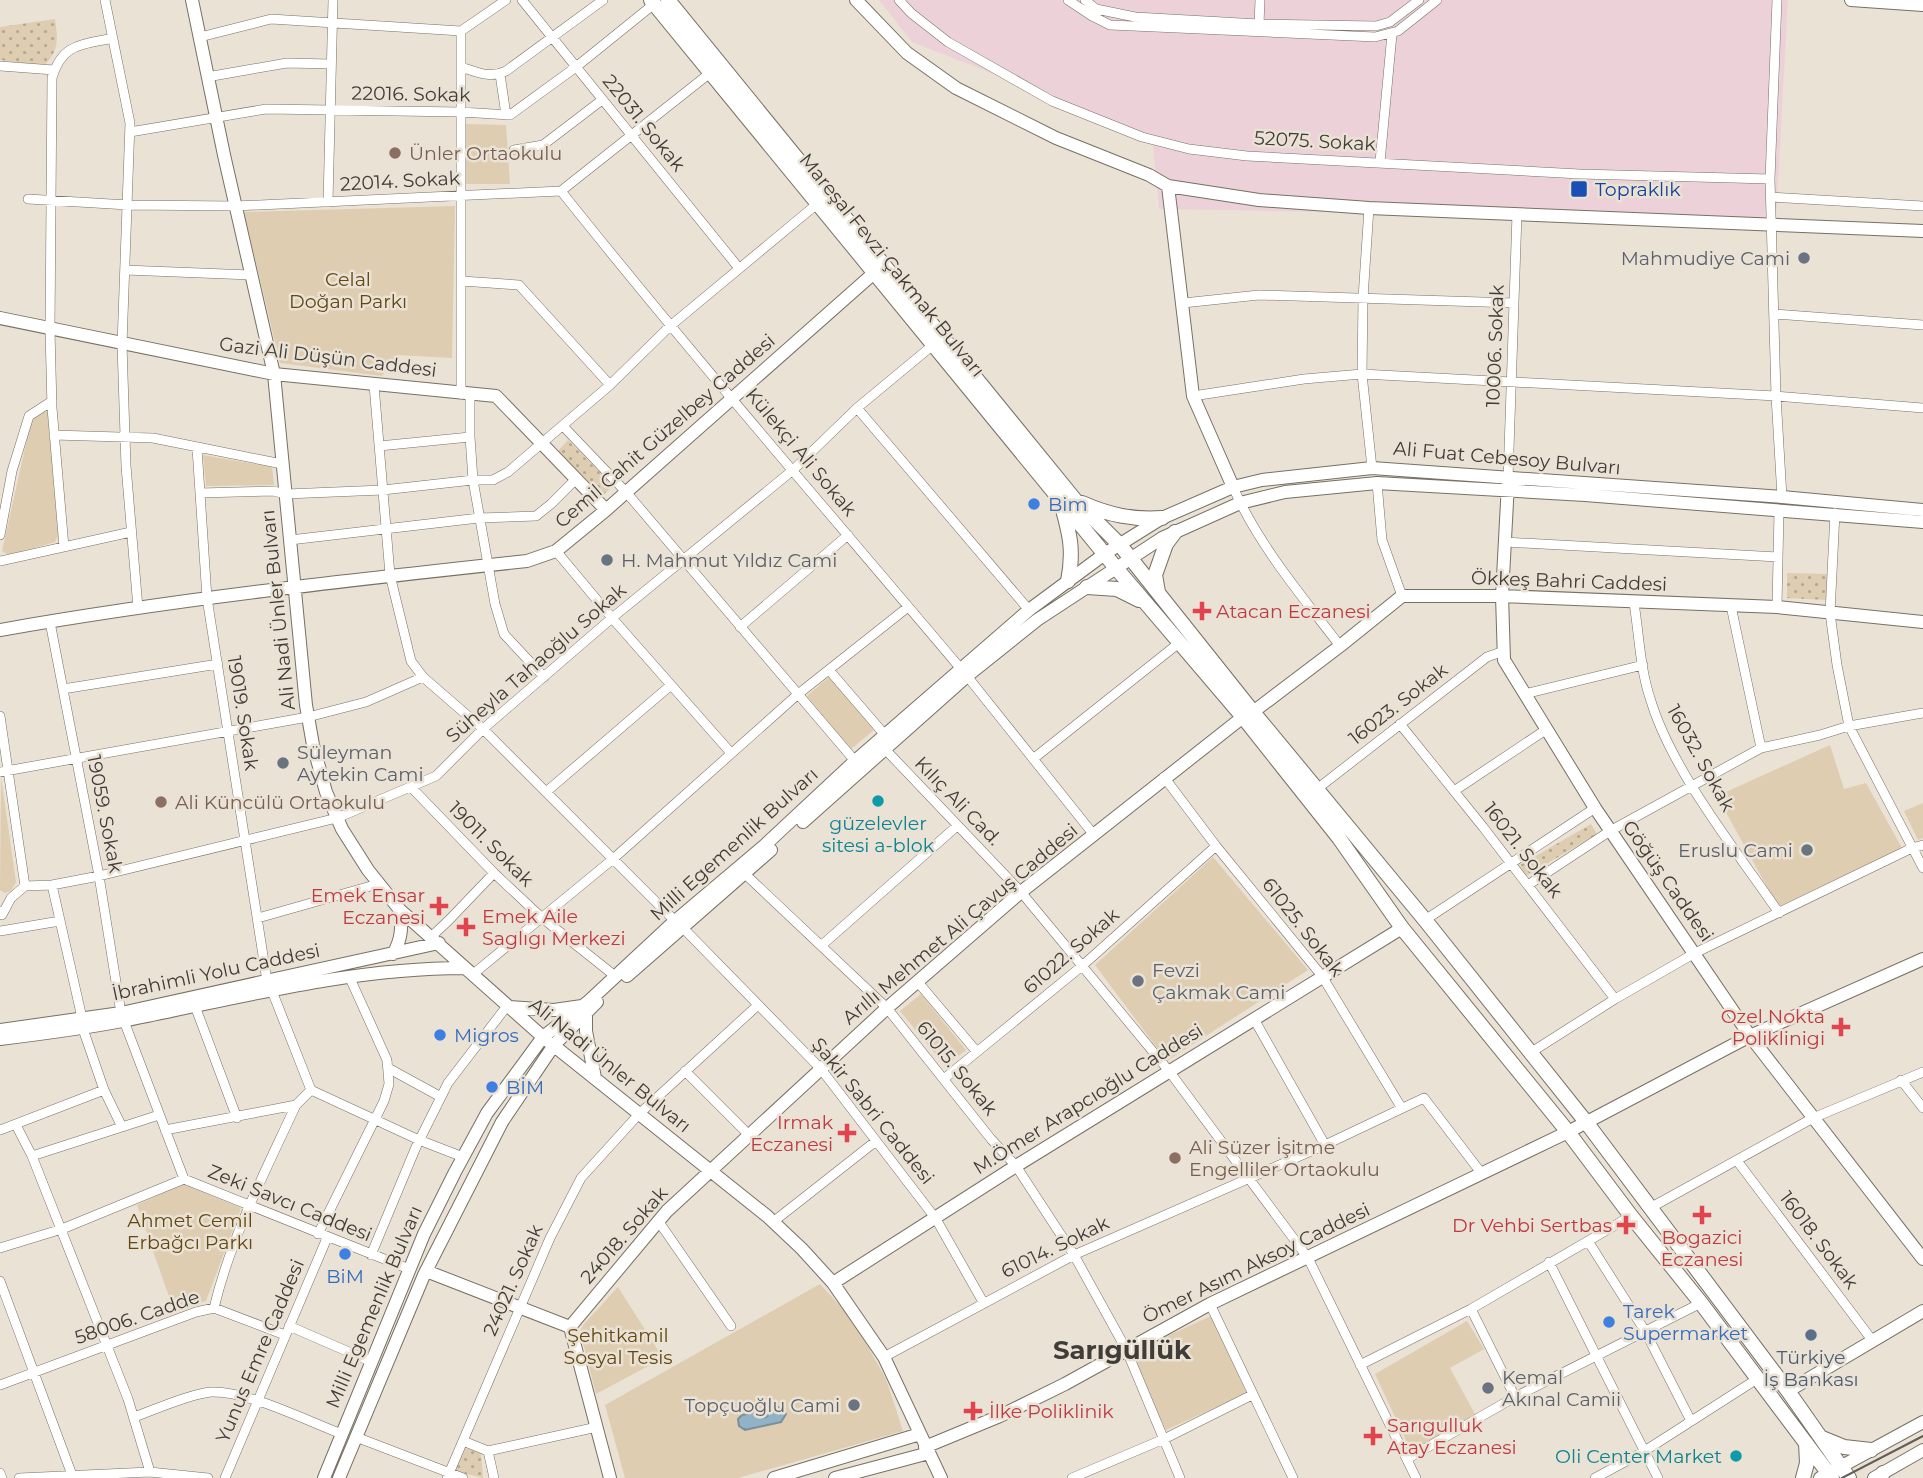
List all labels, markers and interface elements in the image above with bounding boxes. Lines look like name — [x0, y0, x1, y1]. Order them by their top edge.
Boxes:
street label: 22031. Sokak — [598, 70, 690, 177]
street label: 22016. Sokak — [351, 81, 471, 107]
street label: 52075. Sokak — [1254, 126, 1377, 156]
place label: Ünler Ortaokulu — [409, 142, 562, 165]
marker: Ünler Ortaokulu — [387, 145, 403, 161]
street label: Mareşal Fevzi Çakmak Bulvarı — [795, 149, 989, 381]
street label: 22014. Sokak — [339, 166, 461, 196]
place label: Topraklık — [1595, 178, 1681, 201]
marker: Topraklık — [1569, 179, 1589, 199]
place label: Mahmudiye Cami — [1621, 247, 1790, 270]
marker: Mahmudiye Cami — [1796, 250, 1812, 266]
park label: Celal Doğan Parkı — [289, 268, 407, 313]
street label: 10006. Sokak — [1481, 284, 1509, 408]
street label: Cemil Cahit Güzelbey Caddesi — [550, 329, 780, 533]
street label: Gazi Ali Düşün Caddesi — [218, 332, 438, 382]
street label: Külekçi Ali Sokak — [741, 383, 862, 521]
street label: Ali Fuat Cebesoy Bulvarı — [1392, 437, 1622, 479]
place label: Bim — [1048, 493, 1088, 516]
marker: Bim — [1026, 496, 1042, 512]
street label: Ali Nadi Ünler Bulvarı — [256, 509, 300, 711]
place label: H. Mahmut Yıldız Cami — [621, 549, 837, 572]
marker: H. Mahmut Yıldız Cami — [599, 552, 615, 568]
street label: Ökkeş Bahri Caddesi — [1471, 566, 1667, 596]
street label: Süheyla Tahaoğlu Sokak — [441, 578, 631, 747]
place label: Atacan Eczanesi — [1216, 600, 1371, 623]
marker: Atacan Eczanesi — [1194, 603, 1210, 619]
street label: 19019. Sokak — [223, 654, 263, 773]
street label: 16023. Sokak — [1344, 658, 1452, 750]
street label: 16032. Sokak — [1662, 700, 1740, 816]
place label: Süleyman Aytekin Cami — [297, 741, 424, 786]
street label: Kılıç Ali Cad. — [910, 752, 1006, 850]
street label: 19059. Sokak — [82, 753, 128, 875]
marker: Süleyman Aytekin Cami — [275, 755, 291, 771]
street label: Milli Egemenlik Bulvarı — [645, 763, 823, 925]
place label: Ali Küncülü Ortaokulu — [175, 791, 385, 814]
marker: güzelevler sitesi a-blok — [870, 793, 886, 809]
marker: Ali Küncülü Ortaokulu — [153, 794, 169, 810]
street label: 19011. Sokak — [444, 797, 539, 892]
street label: 16021. Sokak — [1479, 798, 1568, 903]
place label: güzelevler sitesi a-blok — [822, 812, 935, 857]
street label: Göğüş Caddesi — [1618, 816, 1718, 946]
street label: Arıllı Mehmet Ali Çavuş Caddesi — [838, 819, 1082, 1029]
place label: Eruslu Cami — [1678, 839, 1793, 862]
marker: Eruslu Cami — [1799, 842, 1815, 858]
street label: 61025. Sokak — [1257, 873, 1349, 981]
place label: Emek Ensar Eczanesi — [311, 884, 425, 929]
marker: Emek Ensar Eczanesi — [431, 898, 447, 914]
street label: 61022. Sokak — [1018, 903, 1124, 999]
place label: Emek Aile Saglıgı Merkezi — [482, 905, 626, 950]
marker: Emek Aile Saglıgı Merkezi — [456, 917, 476, 937]
street label: İbrahimli Yolu Caddesi — [110, 939, 322, 1005]
place label: Fevzi Çakmak Cami — [1152, 959, 1285, 1004]
marker: Fevzi Çakmak Cami — [1130, 973, 1146, 989]
street label: Ali Nadi Ünler Bulvarı — [524, 993, 696, 1137]
place label: Ozel Nokta Poliklinigi — [1721, 1005, 1825, 1050]
street label: 61015. Sokak — [912, 1016, 1003, 1120]
marker: Ozel Nokta Poliklinigi — [1831, 1017, 1851, 1037]
street label: M.Ömer Arapcıoğlu Caddesi — [969, 1019, 1207, 1179]
place label: Migros — [454, 1024, 519, 1047]
marker: Migros — [432, 1027, 448, 1043]
street label: Şakir Sabri Caddesi — [807, 1033, 939, 1189]
place label: BİM — [506, 1076, 544, 1099]
marker: BİM — [484, 1079, 500, 1095]
place label: Irmak Eczanesi — [750, 1111, 834, 1156]
marker: Irmak Eczanesi — [839, 1125, 855, 1141]
place label: Ali Süzer İşitme Engelliler Ortaokulu — [1189, 1136, 1380, 1181]
marker: Ali Süzer İşitme Engelliler Ortaokulu — [1167, 1150, 1183, 1166]
street label: Zeki Savcı Caddesi — [205, 1160, 375, 1246]
street label: 24018. Sokak — [576, 1181, 673, 1288]
street label: 16018. Sokak — [1775, 1187, 1864, 1294]
street label: Ömer Asım Aksoy Caddesi — [1138, 1198, 1374, 1328]
street label: Milli Egemenlik Bulvarı — [321, 1202, 427, 1412]
marker: Bogazici Eczanesi — [1694, 1207, 1710, 1223]
park label: Ahmet Cemil Erbağcı Parkı — [127, 1209, 253, 1254]
street label: 61014. Sokak — [997, 1211, 1113, 1283]
place label: Dr Vehbi Sertbas — [1452, 1214, 1612, 1237]
marker: Dr Vehbi Sertbas — [1618, 1217, 1634, 1233]
street label: 24021. Sokak — [478, 1220, 548, 1339]
place label: Bogazici Eczanesi — [1661, 1226, 1743, 1271]
marker: BiM — [337, 1246, 353, 1262]
street label: Yunus Emre Caddesi — [211, 1256, 309, 1446]
place label: BiM — [326, 1265, 364, 1288]
street label: 58006. Cadde — [72, 1285, 202, 1349]
place label: Tarek Supermarket — [1623, 1300, 1749, 1345]
marker: Tarek Supermarket — [1601, 1314, 1617, 1330]
park label: Şehitkamil Sosyal Tesis — [563, 1324, 673, 1369]
marker: Türkiye İş Bankası — [1803, 1327, 1819, 1343]
district label: Sarıgüllük — [1053, 1334, 1192, 1366]
place label: Türkiye İş Bankası — [1763, 1346, 1859, 1391]
place label: Kemal Akınal Camii — [1502, 1366, 1621, 1411]
marker: Kemal Akınal Camii — [1480, 1380, 1496, 1396]
place label: Topçuoğlu Cami — [684, 1394, 840, 1417]
marker: Topçuoğlu Cami — [846, 1397, 862, 1413]
place label: İlke Poliklinik — [989, 1400, 1114, 1423]
marker: İlke Poliklinik — [963, 1401, 983, 1421]
place label: Sarıgulluk Atay Eczanesi — [1387, 1414, 1517, 1459]
marker: Sarıgulluk Atay Eczanesi — [1365, 1428, 1381, 1444]
place label: Oli Center Market — [1555, 1445, 1722, 1468]
marker: Oli Center Market — [1728, 1448, 1744, 1464]

